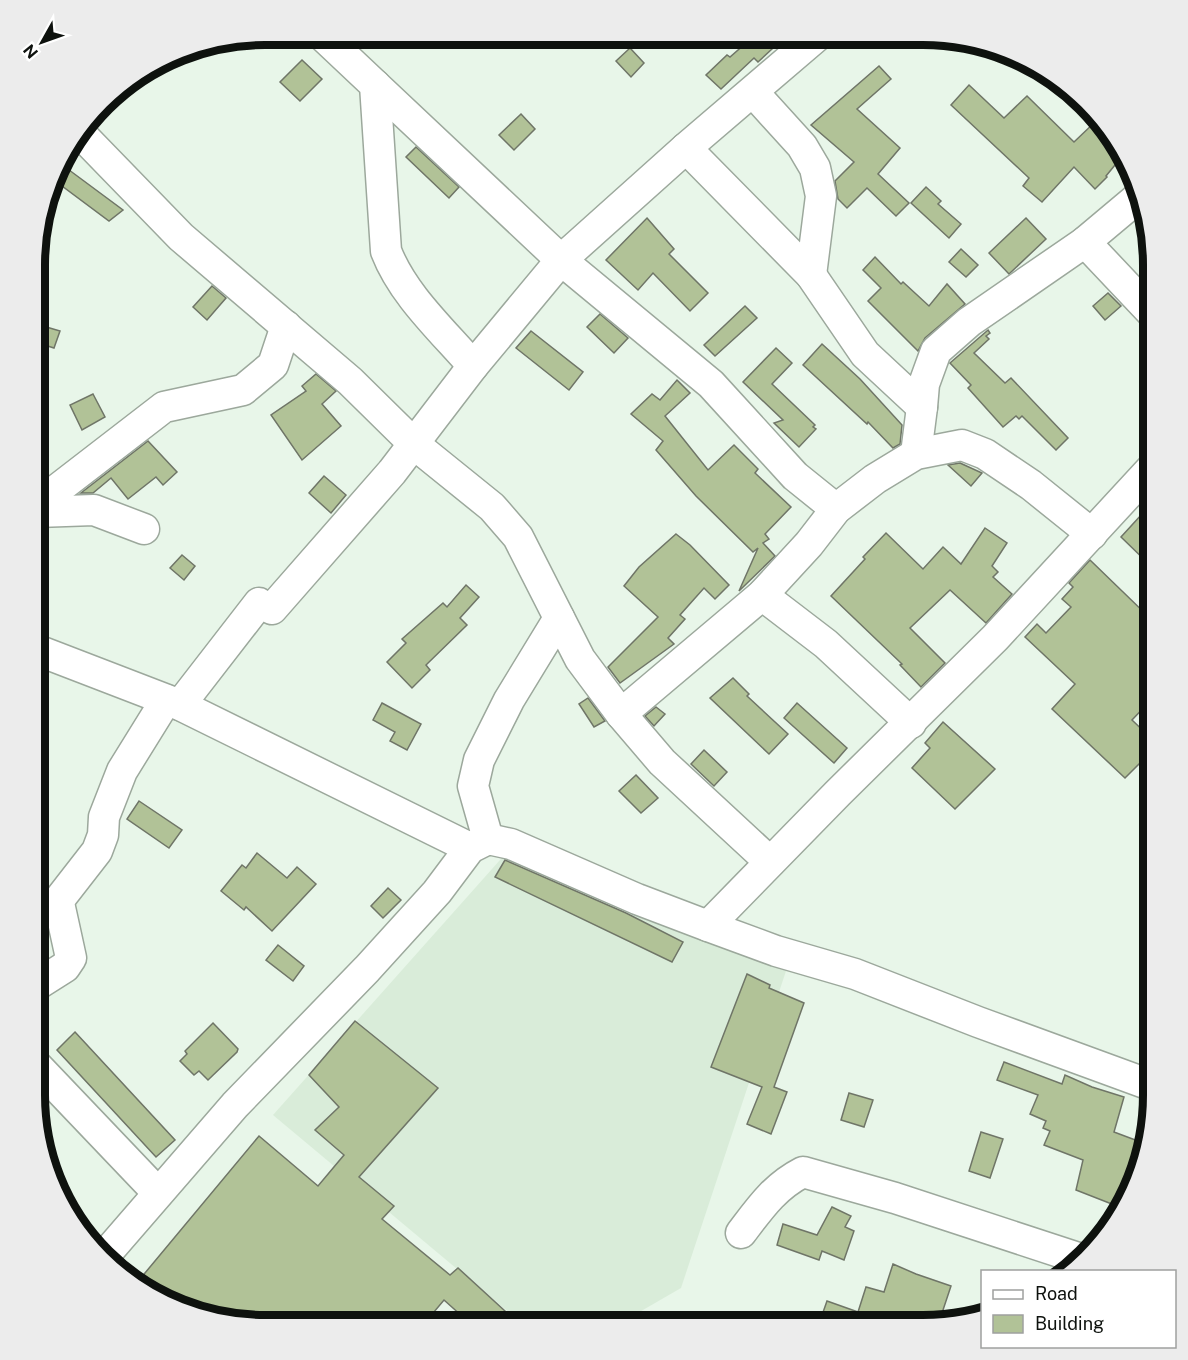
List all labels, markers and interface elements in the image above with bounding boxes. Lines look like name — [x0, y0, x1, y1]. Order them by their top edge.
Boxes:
north arrow — [12, 12, 72, 72]
text: N — [20, 40, 42, 62]
legend — [981, 1270, 1176, 1348]
text: Road — [1035, 1283, 1078, 1304]
text: Building — [1035, 1313, 1104, 1334]

